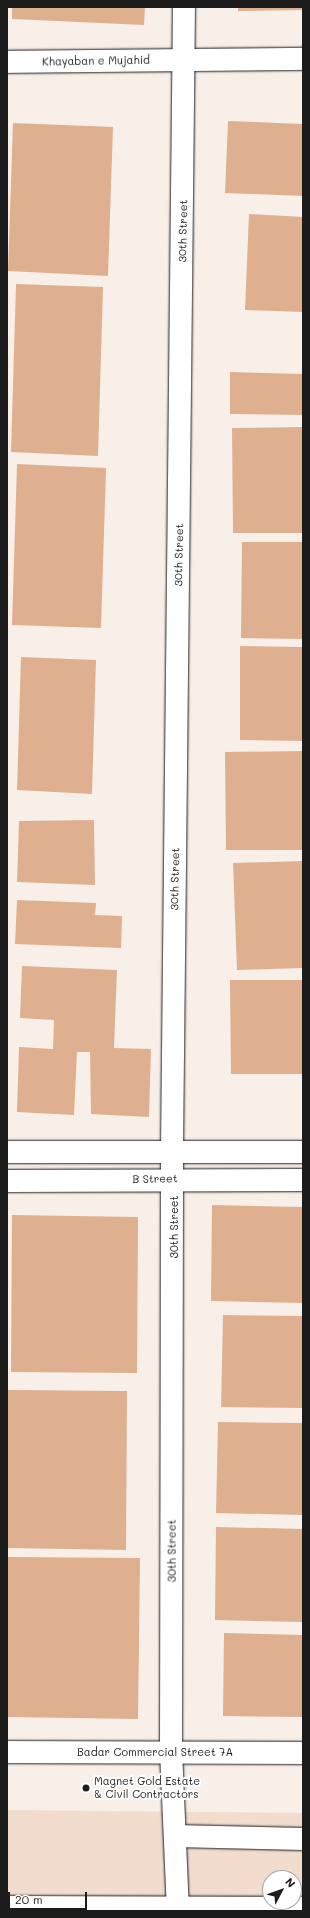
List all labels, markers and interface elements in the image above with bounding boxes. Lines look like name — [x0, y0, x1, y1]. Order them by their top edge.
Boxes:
street label: Khayaban e Mujahid — [42, 53, 150, 69]
street label: 30th Street — [176, 199, 190, 263]
street label: 30th Street — [172, 523, 186, 587]
street label: 30th Street — [168, 847, 182, 911]
street label: B Street — [132, 1172, 178, 1186]
street label: 30th Street — [167, 1196, 181, 1258]
street label: 30th Street — [165, 1520, 179, 1582]
street label: Badar Commercial Street 7A — [77, 1745, 233, 1759]
place label: Magnet Gold Estate & Civil Contractors — [94, 1775, 200, 1801]
marker: Magnet Gold Estate & Civil Contractors — [81, 1783, 91, 1793]
north arrow — [262, 1870, 302, 1910]
text: N — [282, 1874, 299, 1891]
scale bar — [10, 1884, 89, 1910]
text: 20 m — [15, 1891, 43, 1907]

